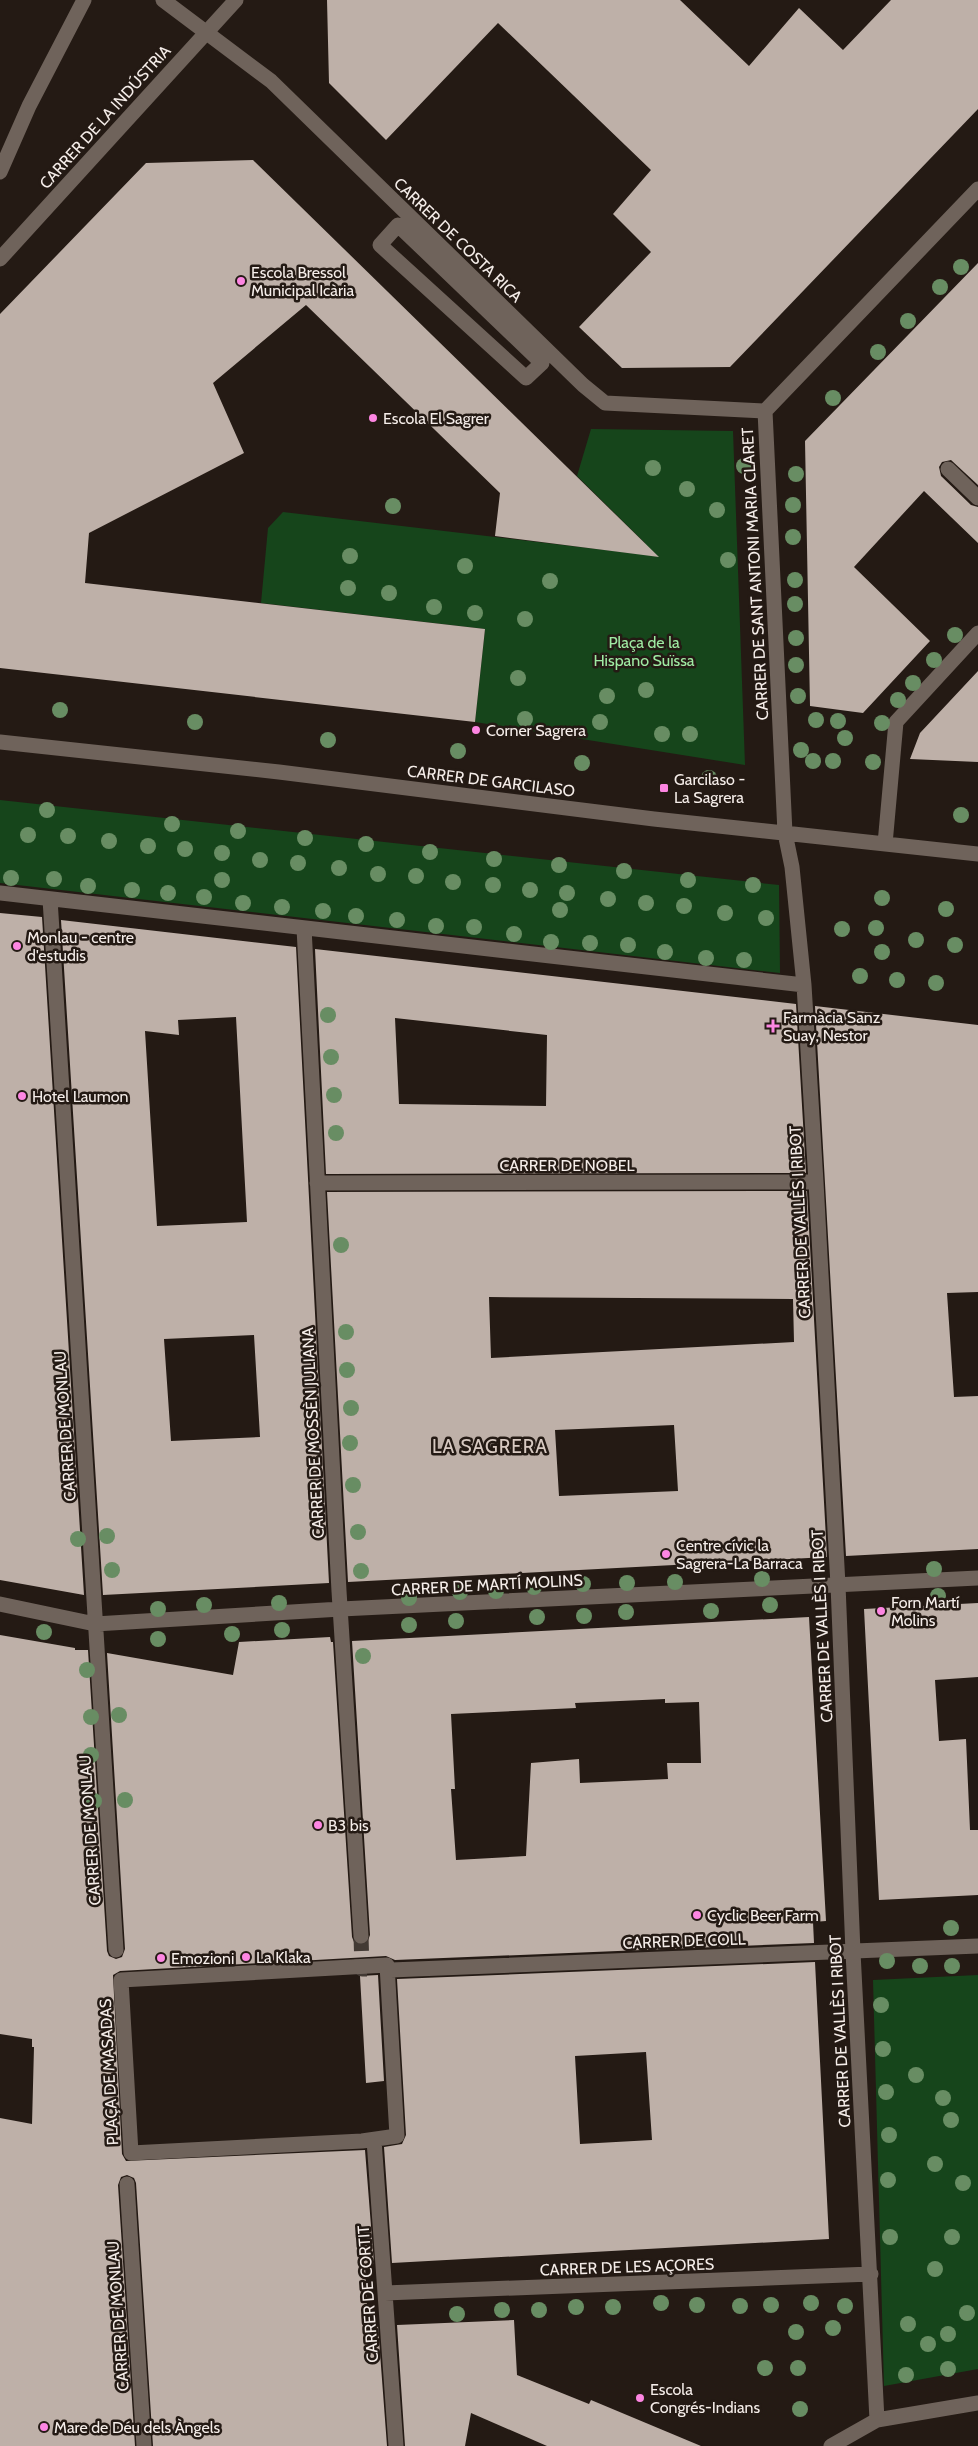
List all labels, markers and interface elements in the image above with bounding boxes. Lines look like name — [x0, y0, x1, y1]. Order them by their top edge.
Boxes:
street label: CARRER DE LA INDÚSTRIA — [35, 41, 175, 193]
street label: CARRER DE COSTA RICA — [390, 174, 526, 306]
place label: Escola Bressol Municipal Icària — [251, 263, 354, 300]
marker: Escola Bressol Municipal Icària — [235, 275, 247, 287]
place label: Escola El Sagrer — [383, 409, 490, 428]
marker: Escola El Sagrer — [367, 412, 379, 424]
street label: CARRER DE SANT ANTONI MARIA CLARET — [738, 427, 772, 721]
park label: Plaça de la Hispano Suïssa — [593, 633, 695, 670]
place label: Corner Sagrera — [486, 721, 586, 740]
marker: Corner Sagrera — [470, 724, 482, 736]
street label: CARRER DE GARCILASO — [406, 761, 576, 801]
place label: Garcilaso - La Sagrera — [674, 770, 745, 807]
marker: Garcilaso - La Sagrera — [658, 782, 670, 794]
place label: Monlau - centre d'estudis — [27, 928, 134, 965]
marker: Monlau - centre d'estudis — [11, 940, 23, 952]
place label: Farmàcia Sanz Suay, Nestor — [783, 1008, 881, 1045]
marker: Farmàcia Sanz Suay, Nestor — [767, 1020, 779, 1032]
place label: Hotel Laumon — [32, 1087, 129, 1106]
marker: Hotel Laumon — [16, 1090, 28, 1102]
street label: CARRER DE VALLÈS I RIBOT — [785, 1125, 815, 1319]
street label: CARRER DE NOBEL — [499, 1156, 635, 1175]
street label: CARRER DE MOSSÈN JULIANA — [298, 1327, 328, 1539]
street label: CARRER DE MONLAU — [50, 1350, 80, 1502]
district label: LA SAGRERA — [432, 1435, 548, 1458]
street label: CARRER DE VALLÈS I RIBOT — [807, 1529, 837, 1723]
place label: Centre cívic la Sagrera-La Barraca — [676, 1536, 803, 1573]
marker: Centre cívic la Sagrera-La Barraca — [660, 1548, 672, 1560]
street label: CARRER DE MARTÍ MOLINS — [391, 1570, 583, 1600]
place label: Forn Martí Molins — [891, 1593, 960, 1630]
marker: Forn Martí Molins — [875, 1605, 887, 1617]
street label: CARRER DE MONLAU — [75, 1754, 105, 1906]
place label: B3 bis — [328, 1816, 369, 1835]
marker: B3 bis — [312, 1819, 324, 1831]
place label: Cyclic Beer Farm — [707, 1906, 819, 1925]
marker: Cyclic Beer Farm — [691, 1909, 703, 1921]
street label: CARRER DE COLL — [622, 1929, 746, 1953]
street label: CARRER DE VALLÈS I RIBOT — [825, 1934, 855, 2128]
place label: La Klaka — [256, 1948, 311, 1967]
place label: Emozioni — [171, 1949, 234, 1968]
marker: La Klaka — [240, 1951, 252, 1963]
marker: Emozioni — [155, 1952, 167, 1964]
street label: PLAÇA DE MASADAS — [96, 1998, 122, 2146]
street label: CARRER DE CORTIT — [354, 2224, 382, 2363]
street label: CARRER DE MONLAU — [103, 2240, 133, 2392]
street label: CARRER DE LES AÇORES — [539, 2254, 715, 2280]
place label: Escola Congrés-Indians — [650, 2380, 761, 2417]
marker: Escola Congrés-Indians — [634, 2392, 646, 2404]
place label: Mare de Déu dels Àngels — [54, 2418, 220, 2437]
marker: Mare de Déu dels Àngels — [38, 2421, 50, 2433]

